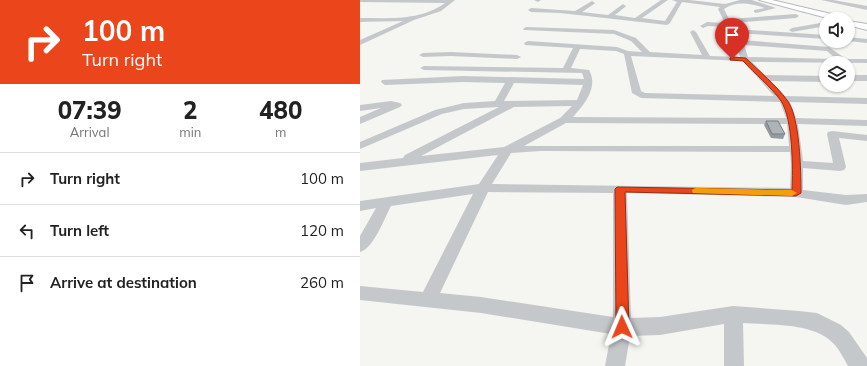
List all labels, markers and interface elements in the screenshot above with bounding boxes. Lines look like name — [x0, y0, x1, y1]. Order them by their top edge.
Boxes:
map controls — [819, 12, 855, 92]
button: sound — [819, 12, 855, 48]
text: 100 m — [82, 13, 165, 48]
icon: right — [16, 16, 68, 68]
pin — [715, 18, 749, 59]
icon: arrive — [721, 24, 743, 46]
text: Turn right — [82, 48, 162, 71]
button: layers — [819, 56, 855, 92]
text: 07:39 — [58, 95, 122, 125]
text: 2 — [183, 95, 198, 125]
text: 480 — [259, 95, 302, 125]
text: Arrival — [70, 124, 110, 140]
text: min — [179, 124, 201, 140]
text: m — [275, 124, 286, 140]
icon: right — [16, 168, 38, 190]
text: Turn right — [50, 169, 120, 188]
text: 100 m — [300, 169, 344, 188]
icon: left — [16, 220, 38, 242]
text: Turn left — [50, 221, 109, 240]
text: 120 m — [300, 221, 344, 240]
icon: arrive — [16, 272, 38, 294]
text: Arrive at destination — [50, 273, 197, 292]
text: 260 m — [300, 273, 344, 292]
position arrow — [601, 306, 643, 348]

